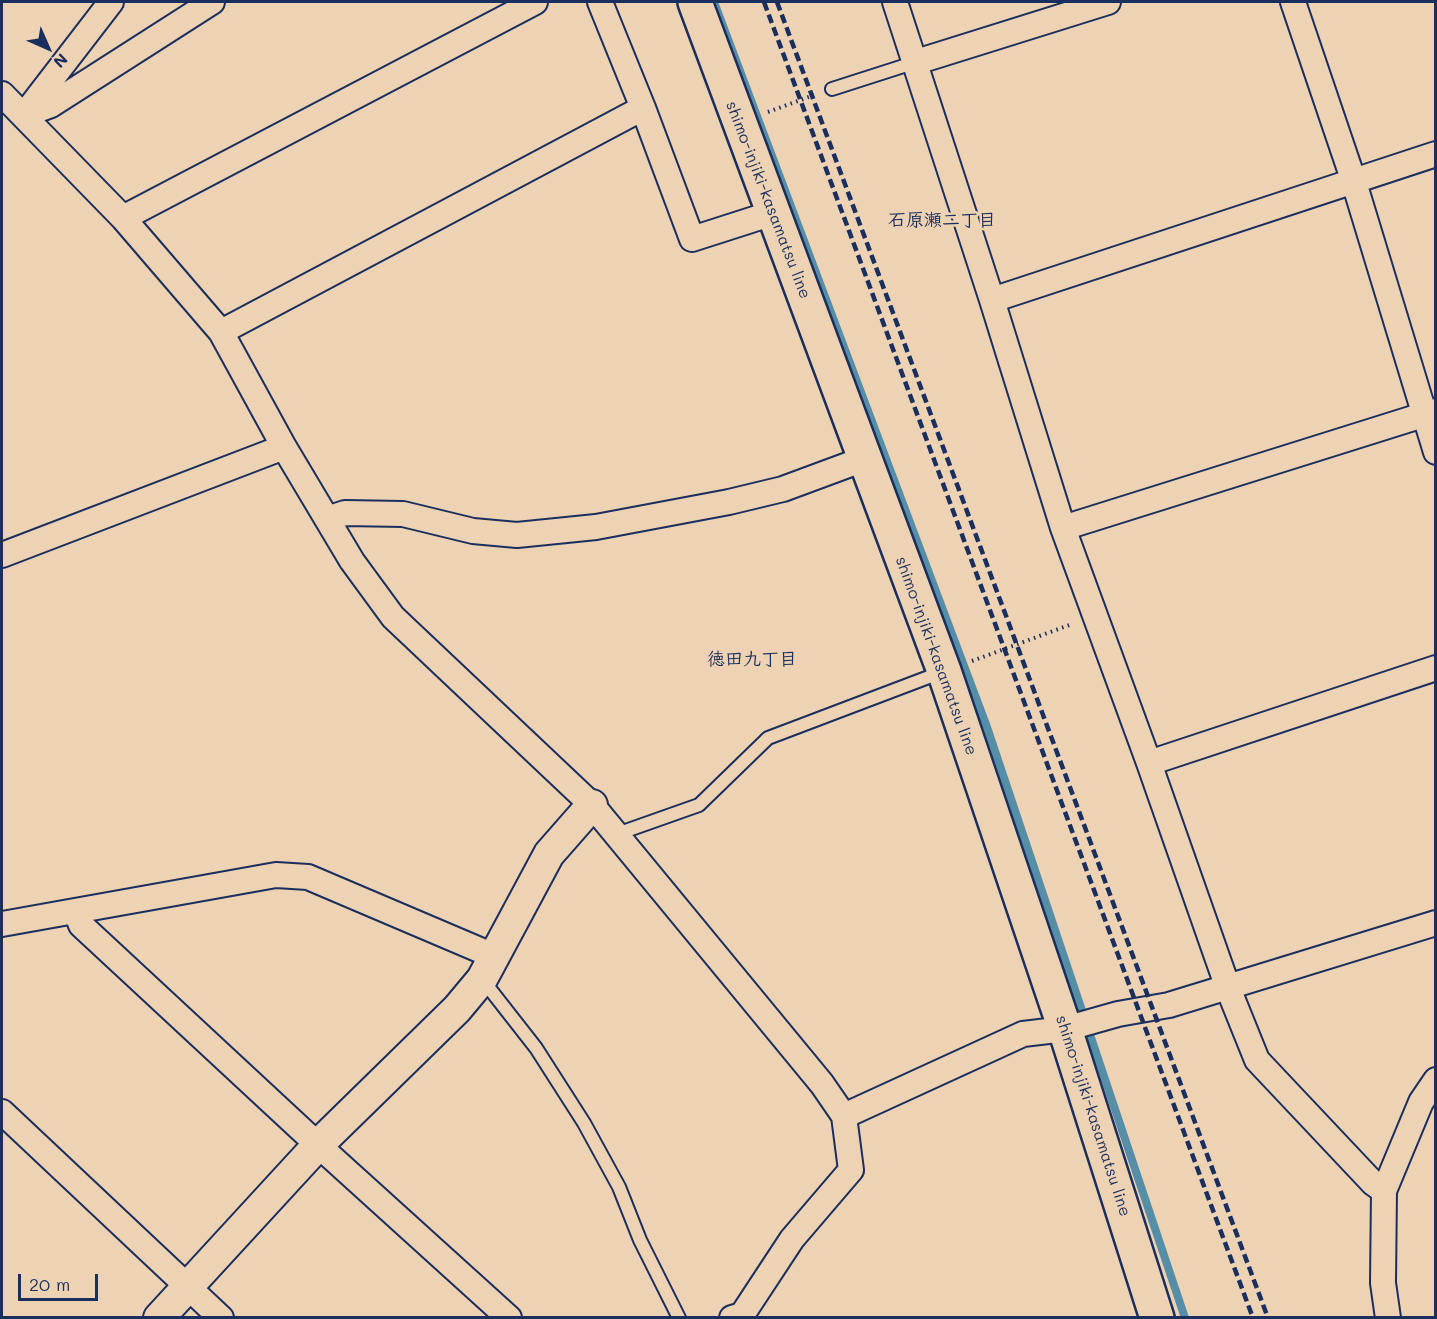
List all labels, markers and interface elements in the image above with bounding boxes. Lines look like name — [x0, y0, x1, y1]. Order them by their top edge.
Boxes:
north arrow — [18, 18, 78, 78]
text: N — [49, 49, 73, 73]
street label: shimo-injiki-kasamatsu line — [721, 98, 815, 302]
district label: 石原瀬二丁目 — [888, 209, 996, 231]
street label: shimo-injiki-kasamatsu line — [891, 554, 981, 758]
district label: 徳田九丁目 — [707, 648, 797, 670]
street label: shimo-injiki-kasamatsu line — [1051, 1013, 1135, 1219]
scale bar — [21, 1262, 100, 1300]
text: 20 m — [29, 1272, 70, 1296]

